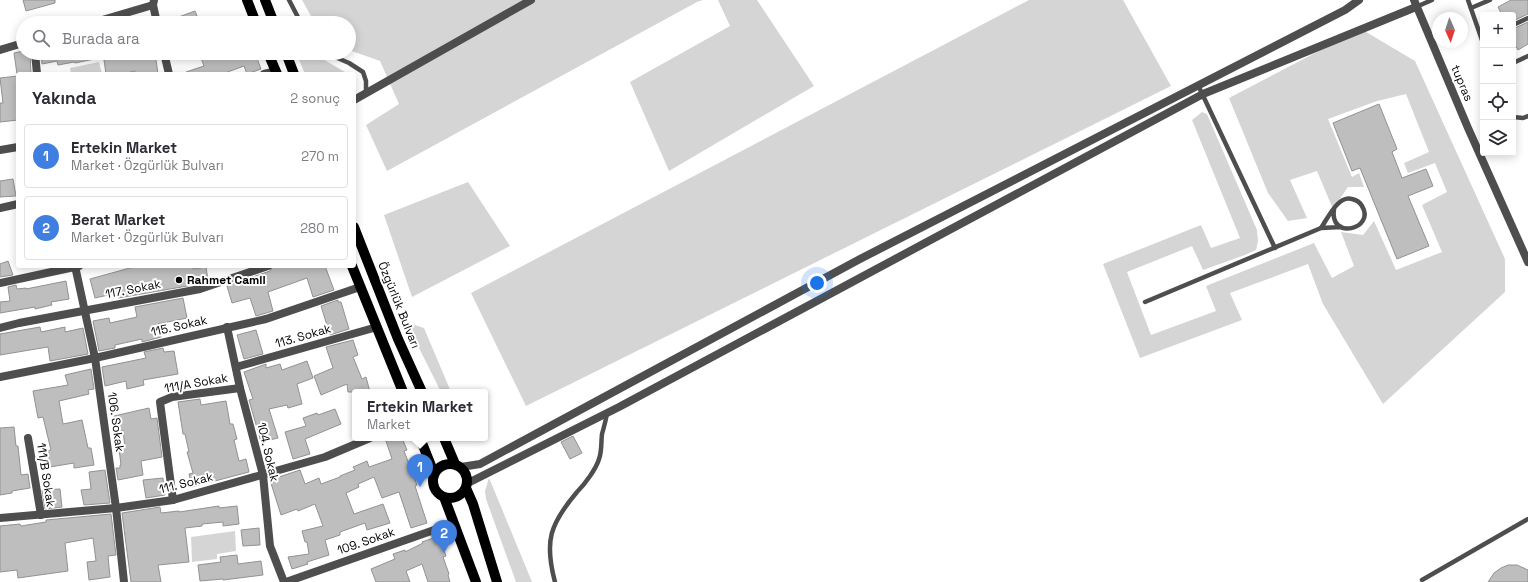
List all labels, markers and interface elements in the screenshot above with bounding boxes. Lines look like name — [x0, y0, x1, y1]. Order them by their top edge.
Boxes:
north arrow — [1432, 12, 1468, 48]
map controls — [1480, 12, 1516, 156]
button: + — [1480, 12, 1516, 48]
search box — [16, 16, 356, 60]
icon: search — [30, 27, 52, 49]
text: Burada ara — [62, 29, 140, 48]
button: − — [1480, 48, 1516, 84]
street label: tupras — [1447, 62, 1477, 104]
button: locate — [1480, 84, 1516, 120]
text: Yakında — [32, 87, 96, 109]
text: 2 sonuç — [290, 90, 340, 107]
button: layers — [1480, 120, 1516, 156]
text: Ertekin Market — [71, 138, 177, 157]
text: 1 — [43, 148, 49, 165]
text: 270 m — [301, 148, 339, 165]
text: Market · Özgürlük Bulvarı — [71, 157, 224, 174]
text: Berat Market — [71, 210, 165, 229]
text: 2 — [42, 220, 50, 237]
text: 280 m — [300, 220, 339, 237]
text: Market · Özgürlük Bulvarı — [71, 229, 224, 246]
street label: Özgürlük Bulvarı — [374, 259, 424, 351]
place label: Rahmet Camii — [187, 272, 266, 288]
your location — [807, 273, 827, 293]
marker: Rahmet Camii — [174, 275, 184, 285]
street label: 117. Sokak — [104, 276, 163, 302]
street label: 115. Sokak — [149, 312, 209, 340]
street label: 113. Sokak — [273, 320, 333, 352]
street label: 111/A Sokak — [163, 369, 230, 396]
popup — [352, 389, 488, 441]
street label: 106. Sokak — [104, 391, 128, 453]
text: Ertekin Market — [367, 397, 473, 416]
text: Market — [367, 416, 411, 433]
street label: 104. Sokak — [253, 421, 283, 484]
street label: 111/B Sokak — [33, 442, 59, 509]
pin: 1 — [407, 454, 433, 487]
street label: 111. Sokak — [157, 468, 215, 497]
pin: 2 — [431, 520, 457, 553]
street label: 109. Sokak — [335, 523, 398, 558]

